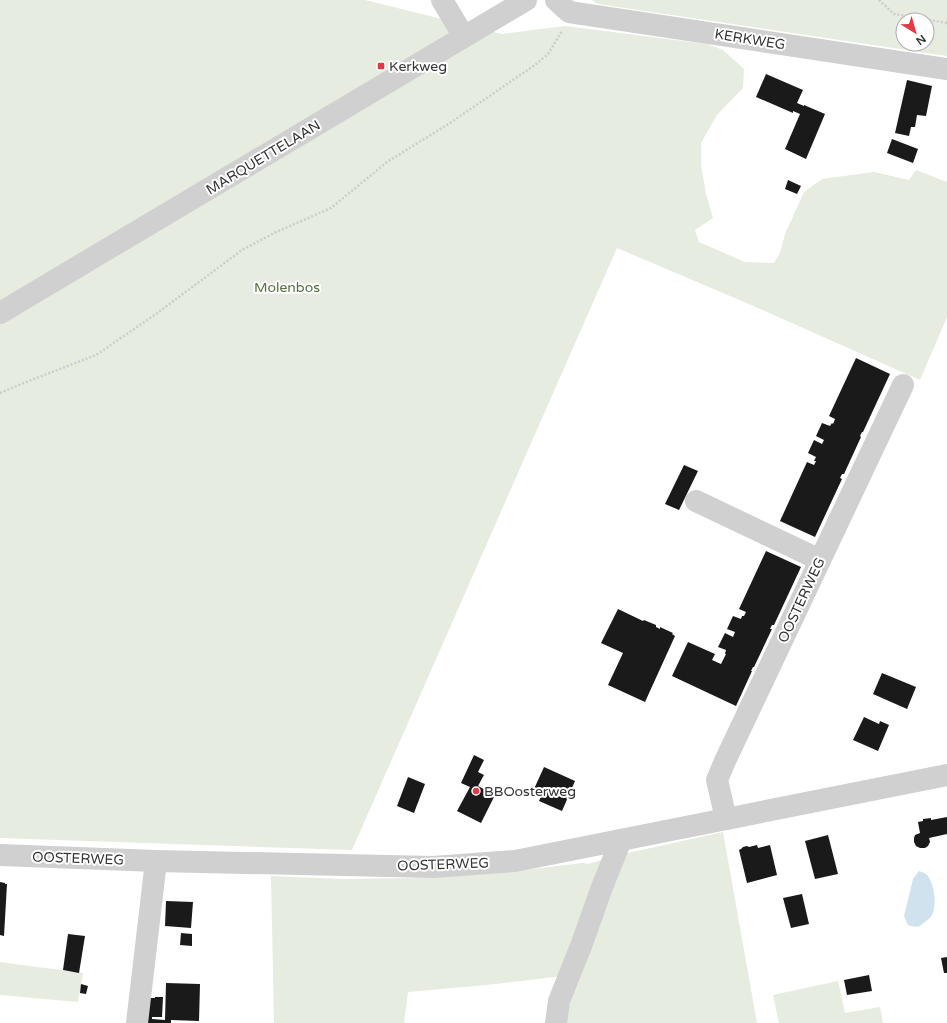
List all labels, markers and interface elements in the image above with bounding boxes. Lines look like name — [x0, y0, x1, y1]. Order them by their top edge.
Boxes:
north arrow — [895, 12, 935, 52]
street label: KERKWEG — [713, 26, 786, 53]
text: N — [913, 32, 928, 47]
place label: Kerkweg — [389, 58, 447, 75]
marker: Kerkweg — [376, 61, 386, 71]
street label: MARQUETTELAAN — [203, 117, 324, 198]
park label: Molenbos — [254, 279, 320, 296]
street label: OOSTERWEG — [774, 555, 829, 645]
place label: BBOosterweg — [484, 783, 576, 800]
marker: BBOosterweg — [471, 786, 481, 796]
street label: OOSTERWEG — [32, 848, 124, 869]
street label: OOSTERWEG — [397, 854, 489, 875]

